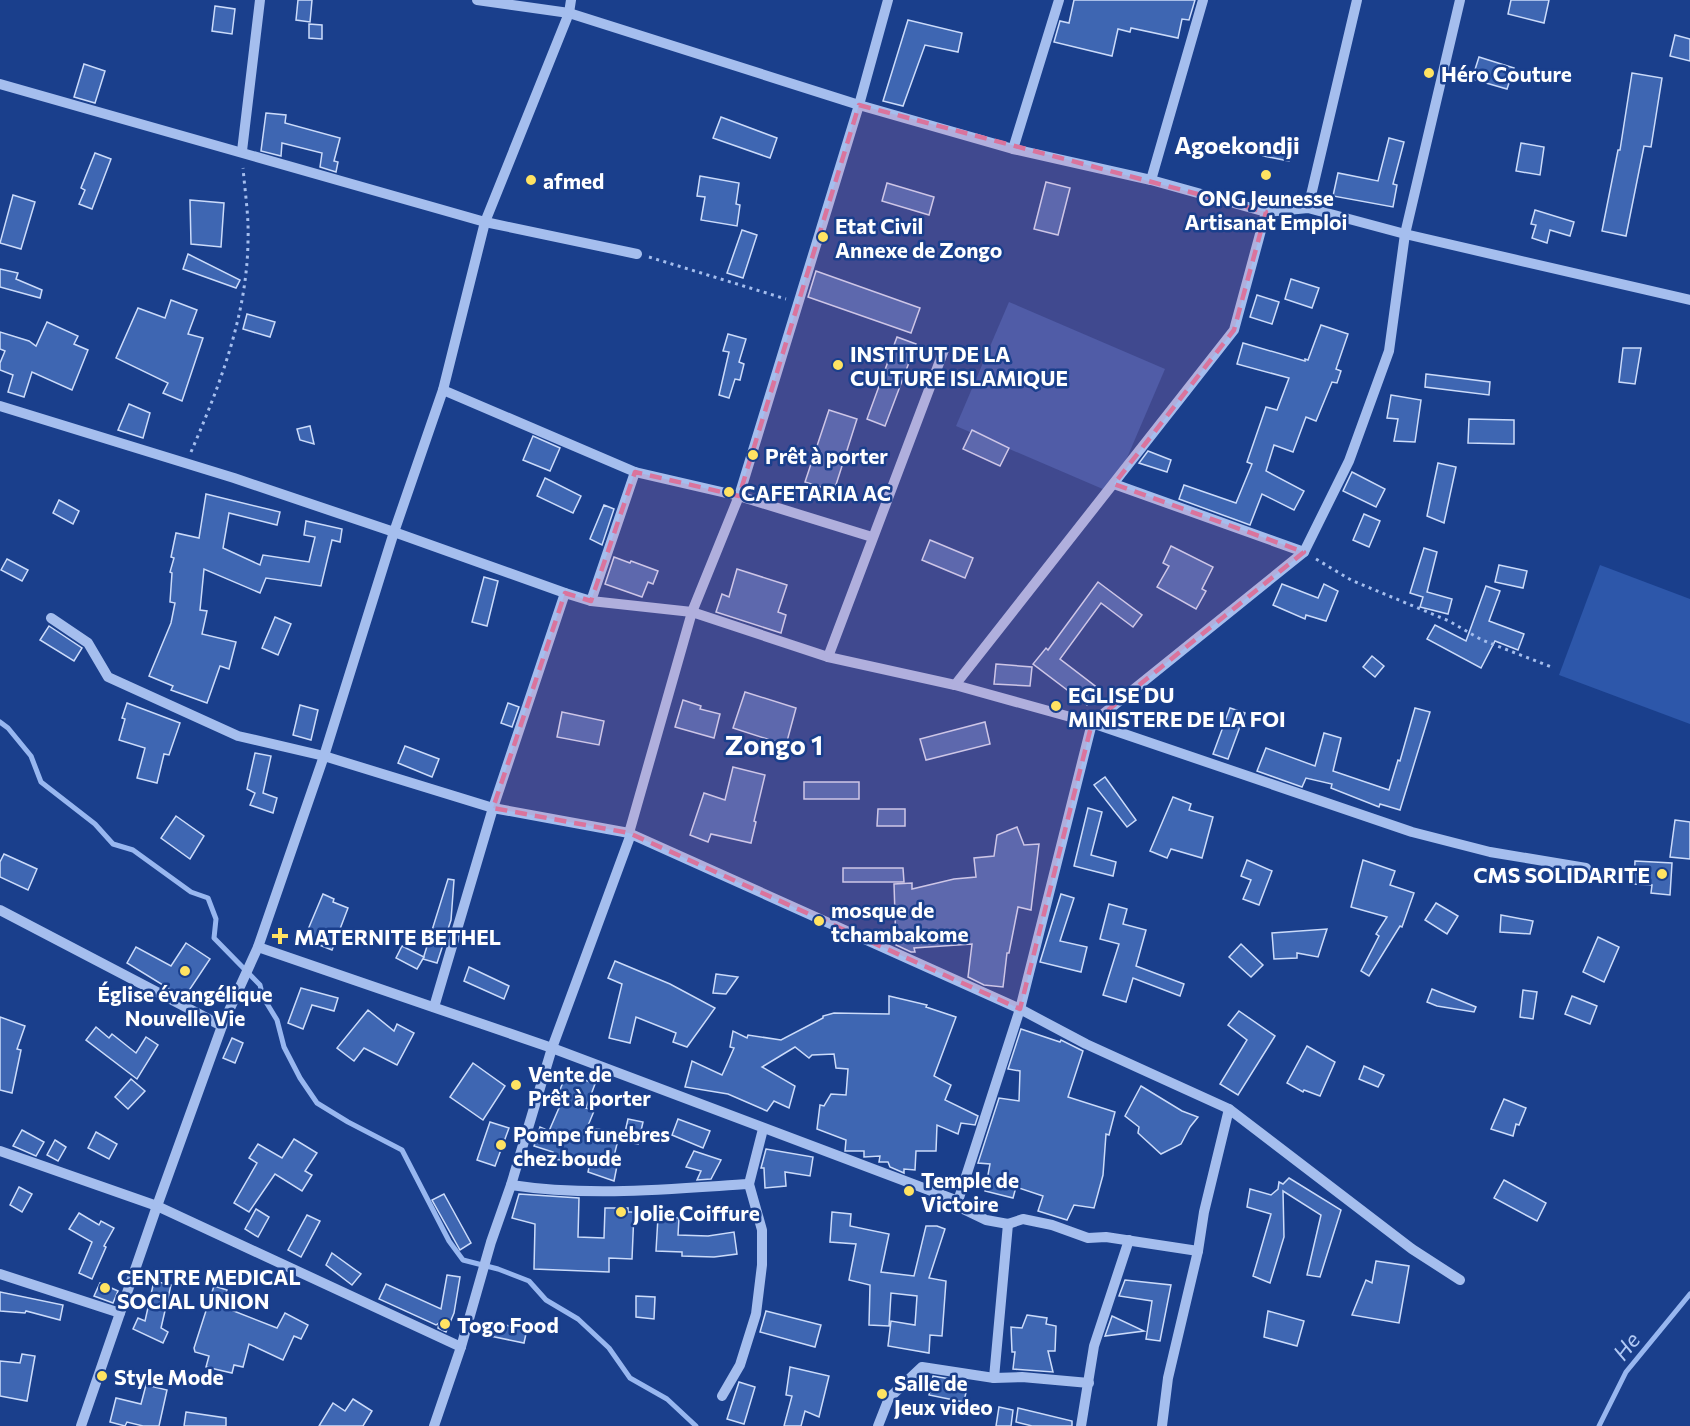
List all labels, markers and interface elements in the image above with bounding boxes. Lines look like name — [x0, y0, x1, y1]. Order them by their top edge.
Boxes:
place label: Héro Couture — [1441, 61, 1572, 86]
marker: Héro Couture — [1422, 66, 1436, 80]
district label: Agoekondji — [1174, 130, 1300, 159]
place label: afmed — [543, 168, 604, 193]
marker: ONG Jeunesse Artisanat Emploi — [1259, 168, 1273, 182]
marker: afmed — [524, 173, 538, 187]
place label: ONG Jeunesse Artisanat Emploi — [1185, 185, 1347, 234]
place label: Etat Civil Annexe de Zongo — [835, 213, 1002, 262]
marker: Etat Civil Annexe de Zongo — [816, 230, 830, 244]
place label: INSTITUT DE LA CULTURE ISLAMIQUE — [850, 341, 1068, 390]
marker: INSTITUT DE LA CULTURE ISLAMIQUE — [831, 358, 845, 372]
place label: Prêt à porter — [765, 443, 888, 468]
marker: Prêt à porter — [746, 448, 760, 462]
place label: CAFETARIA AC — [741, 480, 891, 505]
marker: CAFETARIA AC — [722, 485, 736, 499]
place label: EGLISE DU MINISTERE DE LA FOI — [1068, 682, 1286, 731]
marker: EGLISE DU MINISTERE DE LA FOI — [1049, 699, 1063, 713]
district label: Zongo 1 — [725, 728, 823, 761]
place label: CMS SOLIDARITE — [1473, 862, 1650, 887]
marker: CMS SOLIDARITE — [1655, 867, 1669, 881]
place label: mosque de tchambakome — [831, 897, 968, 946]
marker: mosque de tchambakome — [812, 914, 826, 928]
place label: MATERNITE BETHEL — [294, 924, 501, 949]
marker: MATERNITE BETHEL — [271, 927, 289, 945]
marker: Église évangélique Nouvelle Vie — [178, 964, 192, 978]
place label: Église évangélique Nouvelle Vie — [98, 981, 273, 1030]
place label: Vente de Prêt à porter — [528, 1061, 651, 1110]
marker: Vente de Prêt à porter — [509, 1078, 523, 1092]
place label: Pompe funebres chez boude — [513, 1121, 670, 1170]
marker: Pompe funebres chez boude — [494, 1138, 508, 1152]
place label: Temple de Victoire — [921, 1167, 1019, 1216]
marker: Temple de Victoire — [902, 1184, 916, 1198]
place label: Jolie Coiffure — [633, 1200, 760, 1225]
marker: Jolie Coiffure — [614, 1205, 628, 1219]
place label: CENTRE MEDICAL SOCIAL UNION — [117, 1264, 301, 1313]
marker: CENTRE MEDICAL SOCIAL UNION — [98, 1281, 112, 1295]
place label: Togo Food — [457, 1312, 559, 1337]
marker: Togo Food — [438, 1317, 452, 1331]
water label: He — [1607, 1326, 1646, 1365]
place label: Style Mode — [114, 1364, 224, 1389]
marker: Style Mode — [95, 1369, 109, 1383]
place label: Salle de Jeux video — [894, 1370, 993, 1419]
marker: Salle de Jeux video — [875, 1387, 889, 1401]

